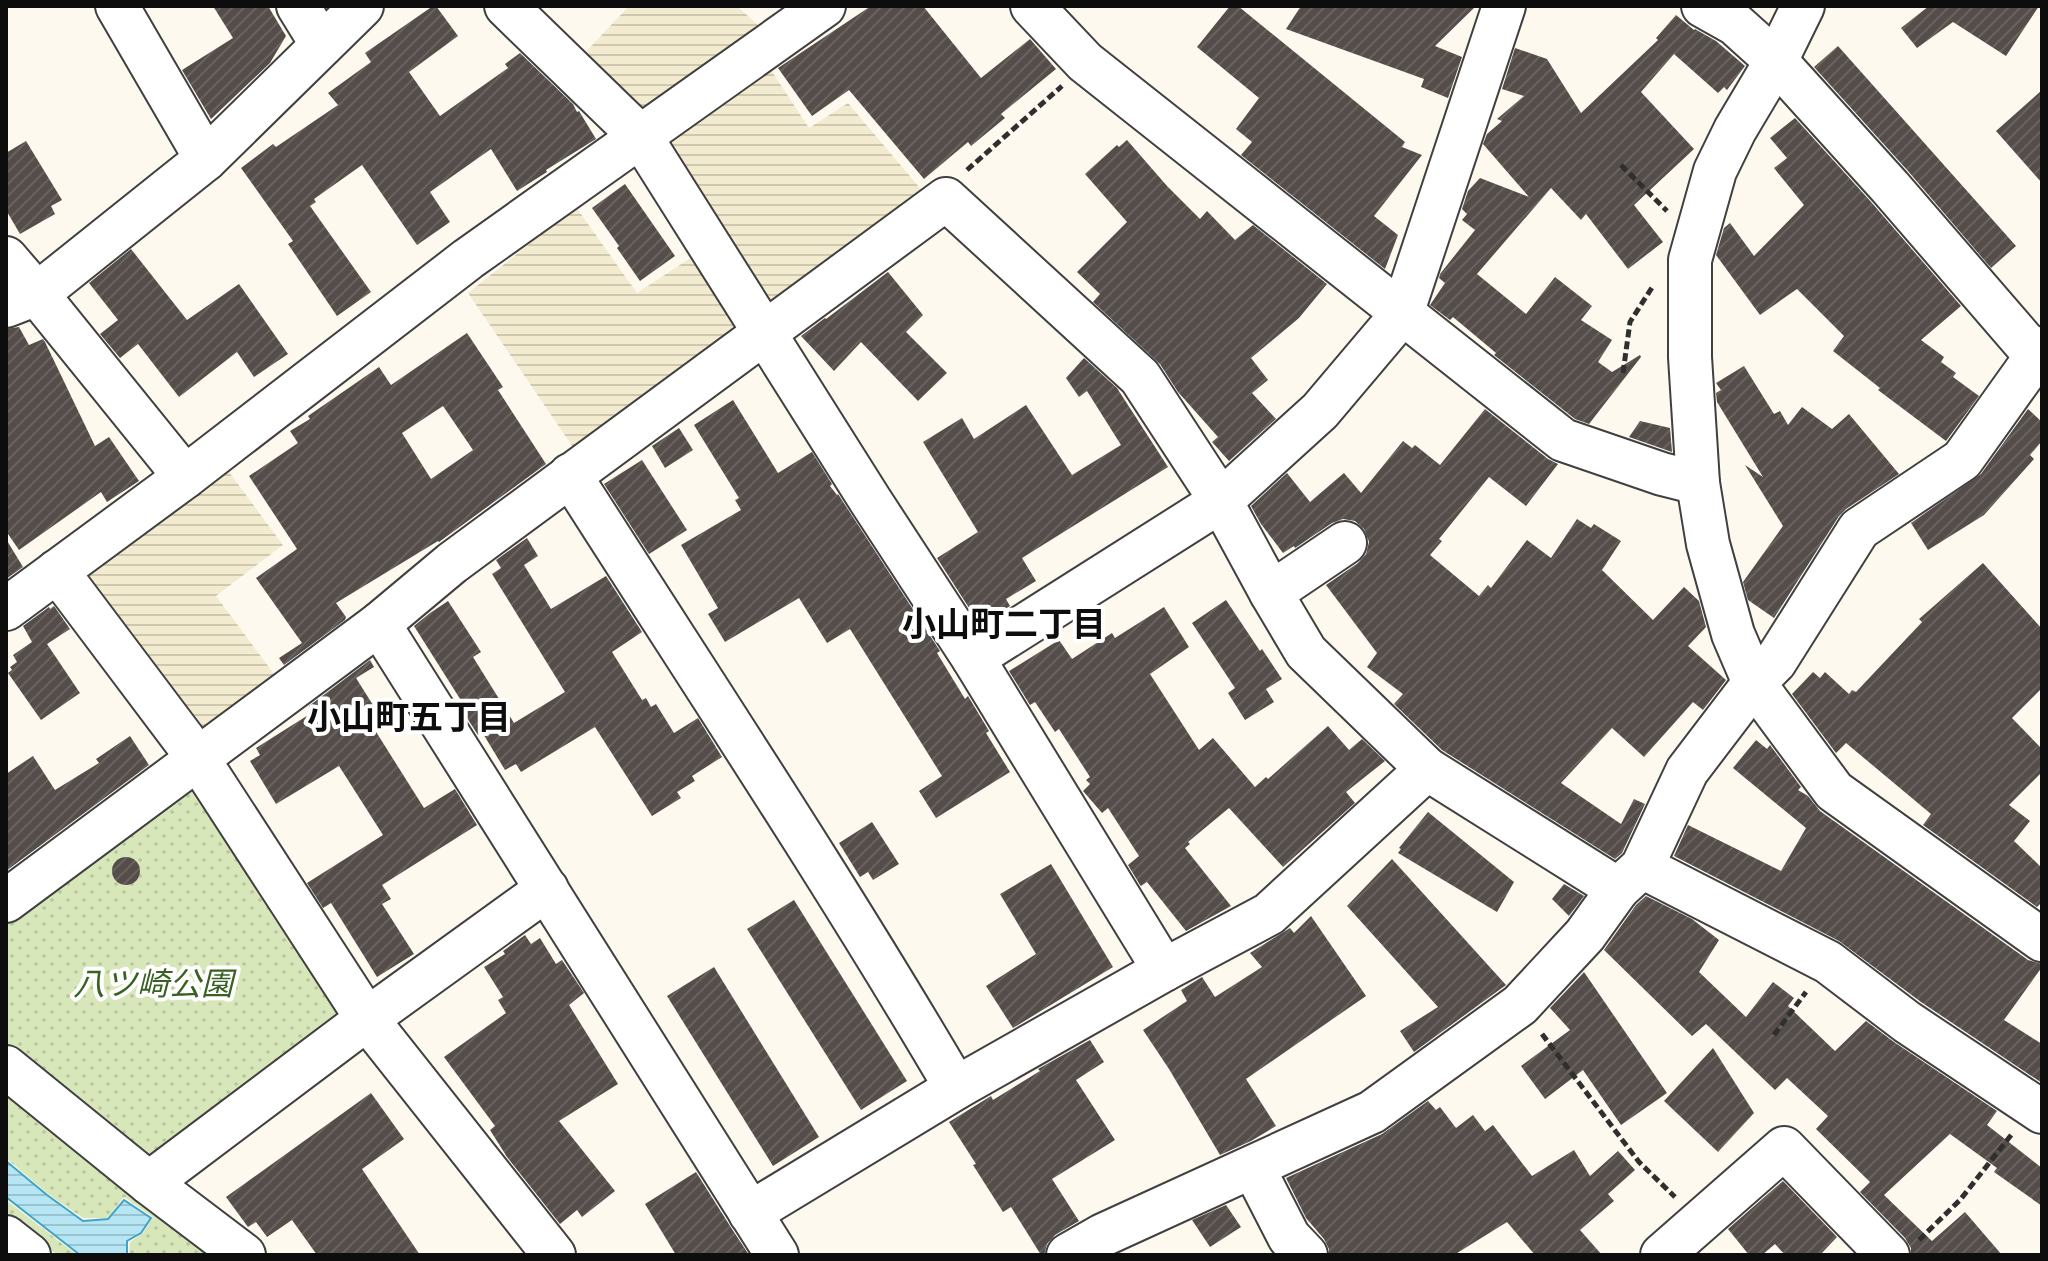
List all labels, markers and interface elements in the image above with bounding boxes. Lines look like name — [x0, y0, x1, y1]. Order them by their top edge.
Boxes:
district label: 小山町二丁目 — [902, 600, 1106, 652]
district label: 小山町五丁目 — [307, 693, 511, 745]
park label: 八ツ崎公園 — [73, 961, 237, 1010]

